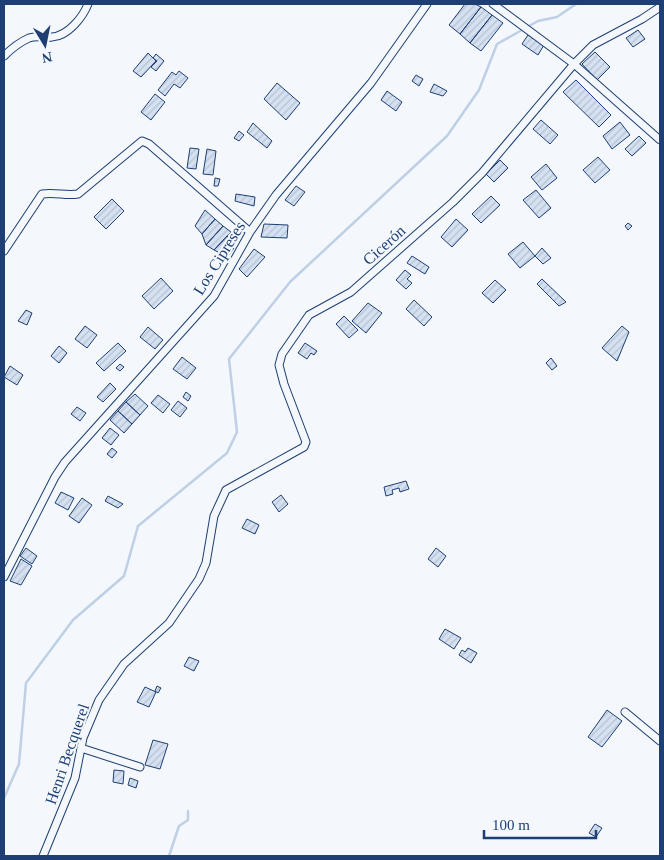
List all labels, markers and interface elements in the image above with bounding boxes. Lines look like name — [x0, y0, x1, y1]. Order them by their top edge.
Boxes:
north arrow — [20, 20, 70, 70]
text: N — [41, 49, 53, 66]
street label: Los Cipreses — [190, 218, 249, 298]
street label: Cicerón — [359, 222, 409, 268]
street label: Henri Becquerel — [42, 701, 93, 807]
scale bar — [484, 808, 596, 840]
text: 100 m — [492, 817, 530, 833]

